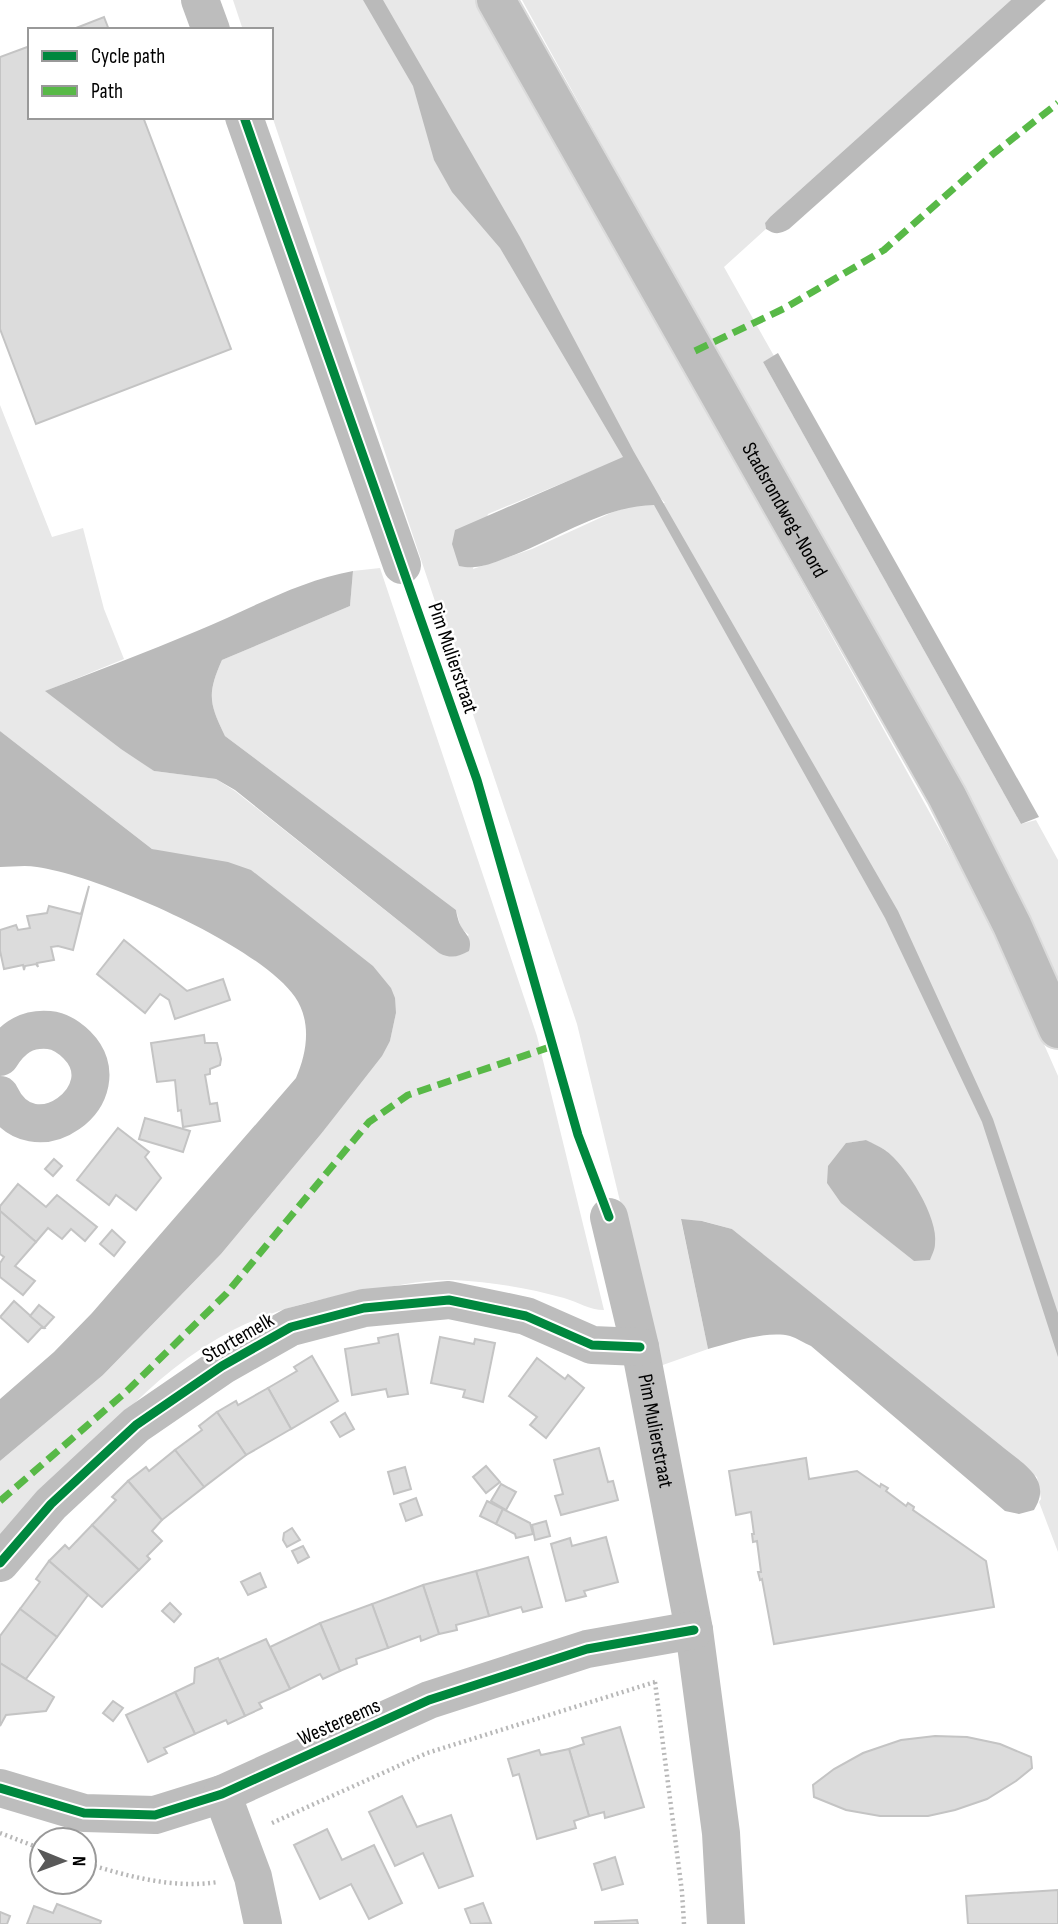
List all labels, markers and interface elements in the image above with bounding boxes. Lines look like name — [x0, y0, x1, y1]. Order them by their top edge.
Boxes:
legend — [28, 28, 273, 119]
text: Cycle path — [91, 44, 165, 69]
text: Path — [91, 79, 123, 104]
street label: Stadsrondweg-Noord — [737, 438, 833, 582]
street label: Pim Mulierstraat — [422, 599, 484, 717]
street label: Stortemelk — [198, 1307, 278, 1369]
street label: Pim Mulierstraat — [633, 1372, 679, 1490]
street label: Westereems — [294, 1693, 384, 1751]
north arrow — [28, 1826, 98, 1896]
text: N — [67, 1856, 90, 1867]

